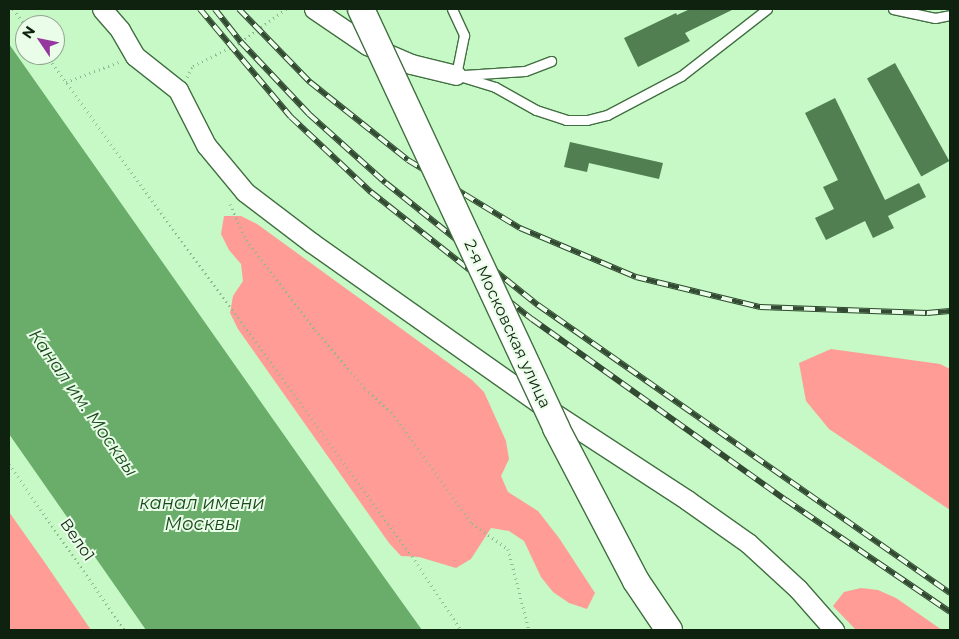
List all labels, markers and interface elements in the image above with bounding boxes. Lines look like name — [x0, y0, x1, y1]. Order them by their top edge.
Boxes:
north arrow — [15, 15, 65, 65]
text: N — [18, 22, 39, 42]
street label: 2-я Московская улица — [460, 237, 554, 411]
water label: Канал им. Москвы — [24, 325, 142, 481]
water label: канал имени Москвы — [139, 493, 265, 536]
street label: Вело1 — [56, 515, 98, 565]

